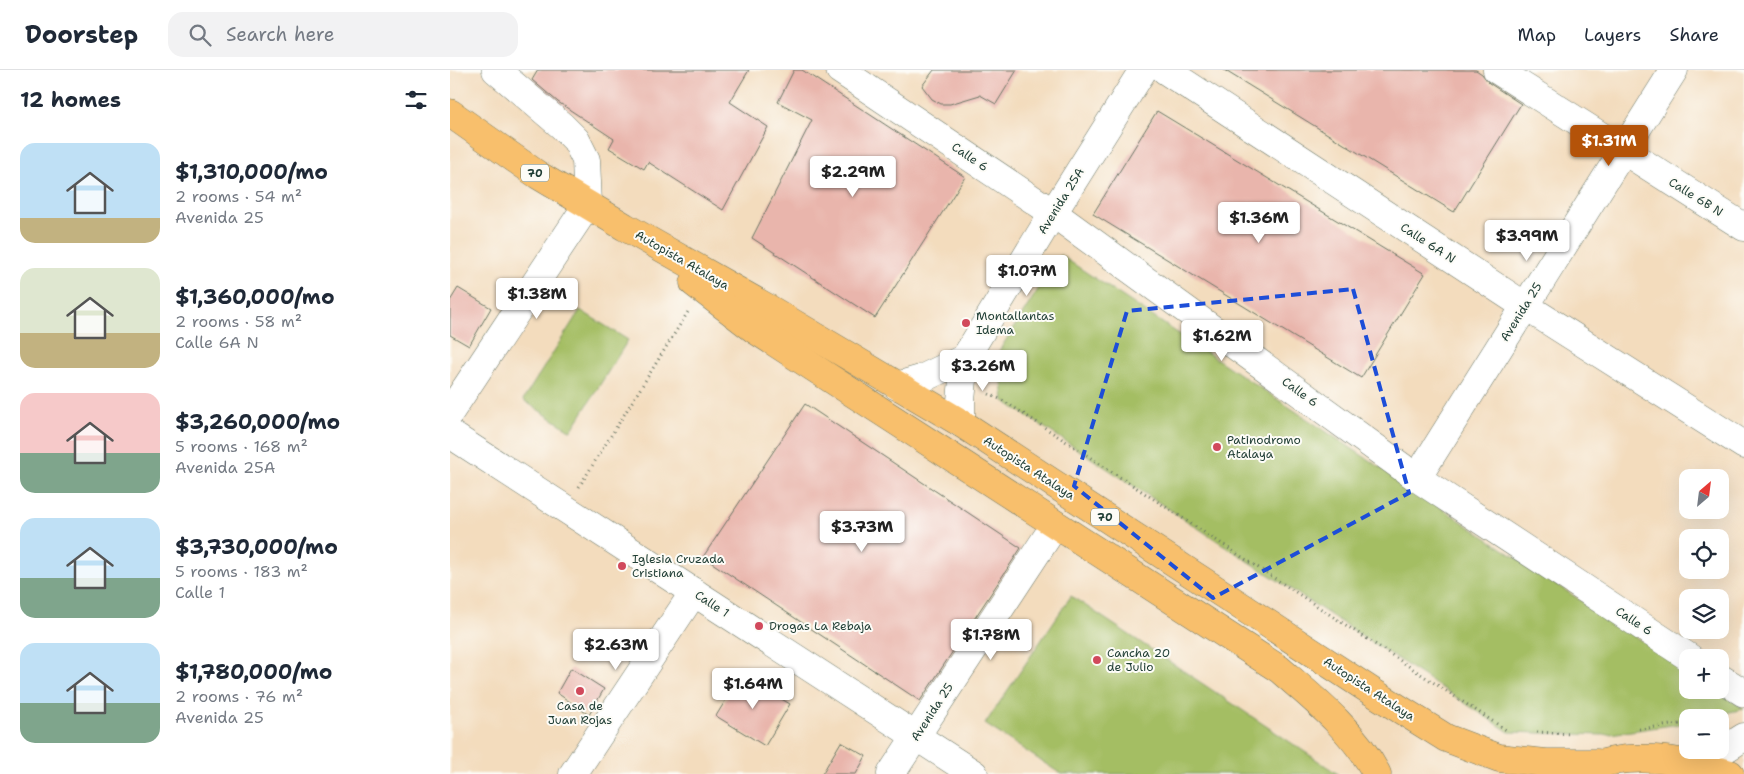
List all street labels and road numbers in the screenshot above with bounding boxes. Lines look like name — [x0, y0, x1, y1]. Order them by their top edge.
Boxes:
street label: Calle 6 — [949, 139, 991, 175]
road number: 70 — [521, 165, 549, 182]
street label: Avenida 25A — [1034, 165, 1088, 237]
street label: Calle 6B N — [1666, 174, 1726, 220]
street label: Calle 6A N — [1397, 219, 1459, 267]
street label: Autopista Atalaya — [632, 227, 732, 294]
street label: Avenida 25 — [1497, 280, 1545, 344]
street label: Calle 6 — [1279, 373, 1321, 411]
street label: Autopista Atalaya — [980, 432, 1078, 504]
road number: 70 — [1091, 508, 1119, 526]
street label: Calle 1 — [692, 587, 732, 621]
street label: Calle 6 — [1612, 603, 1656, 639]
street label: Autopista Atalaya — [1320, 653, 1418, 725]
street label: Avenida 25 — [907, 680, 957, 744]

